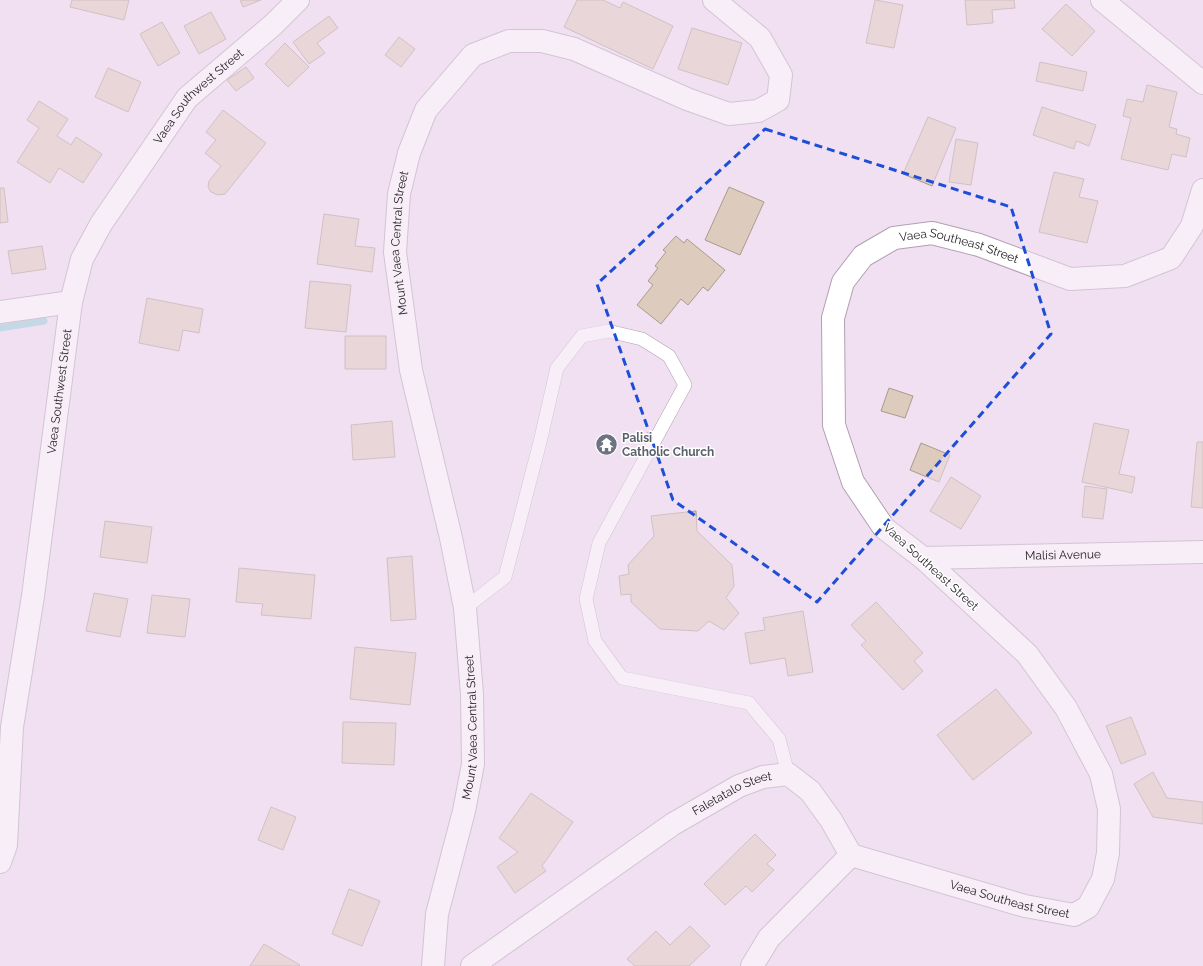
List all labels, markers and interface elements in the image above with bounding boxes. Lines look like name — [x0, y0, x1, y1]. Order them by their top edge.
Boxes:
street label: Vaea Southwest Street — [151, 46, 246, 147]
street label: Mount Vaea Central Street — [388, 169, 411, 316]
street label: Vaea Southeast Street — [898, 226, 1021, 266]
street label: Vaea Southwest Street — [44, 328, 74, 455]
place label: Palisi Catholic Church — [622, 431, 714, 459]
temple icon: Palisi Catholic Church — [593, 432, 619, 458]
street label: Vaea Southeast Street — [881, 521, 981, 613]
street label: Malisi Avenue — [1025, 547, 1101, 563]
street label: Mount Vaea Central Street — [459, 654, 480, 801]
street label: Faletatalo Steet — [690, 769, 772, 818]
street label: Vaea Southeast Street — [948, 877, 1071, 921]

